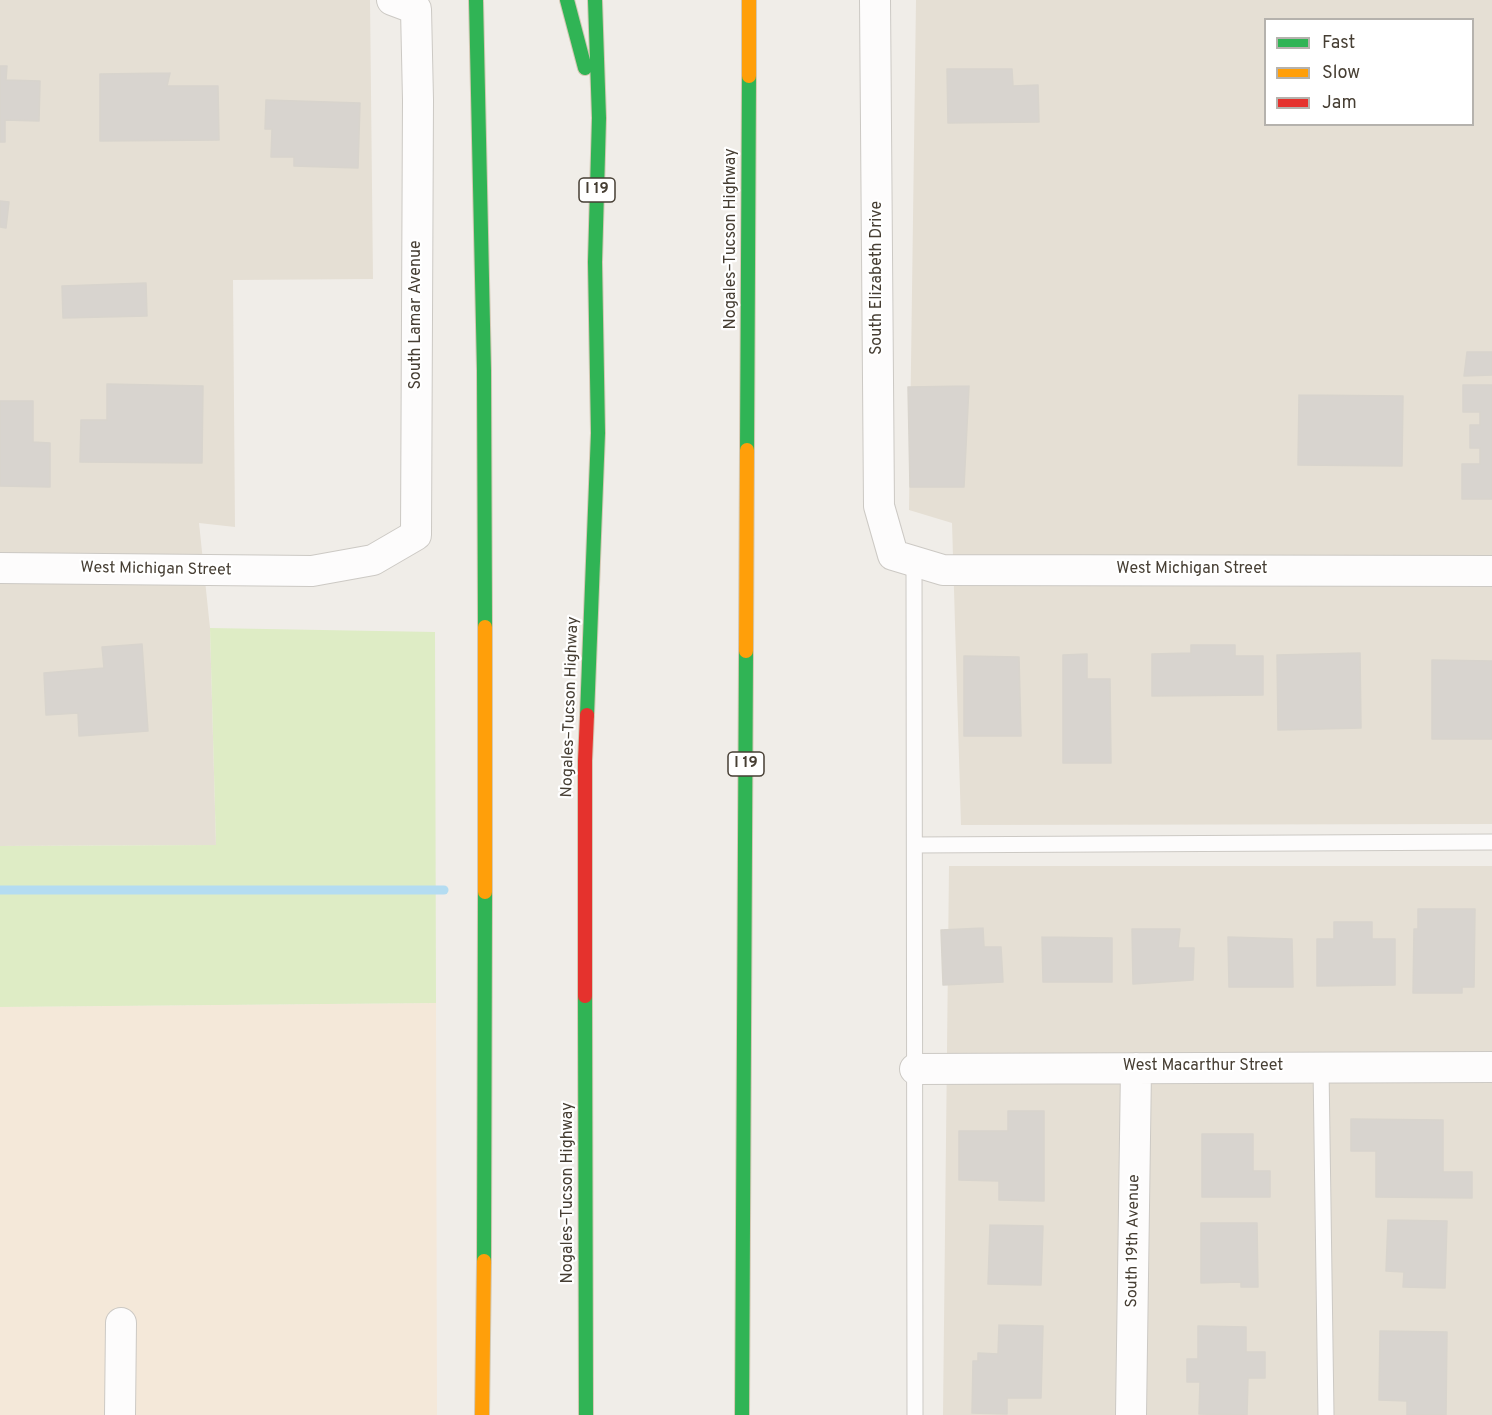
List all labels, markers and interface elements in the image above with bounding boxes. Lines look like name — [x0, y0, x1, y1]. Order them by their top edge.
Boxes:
legend — [1264, 18, 1474, 126]
text: Fast — [1322, 32, 1355, 55]
text: Slow — [1322, 62, 1360, 85]
text: Jam — [1322, 92, 1357, 115]
street label: Nogales–Tucson Highway — [722, 148, 742, 330]
road number: I 19 — [579, 178, 615, 202]
street label: South Elizabeth Drive — [868, 201, 888, 355]
street label: South Lamar Avenue — [407, 240, 427, 390]
street label: West Michigan Street — [80, 559, 232, 581]
street label: West Michigan Street — [1116, 560, 1268, 580]
street label: Nogales–Tucson Highway — [558, 616, 584, 798]
road number: I 19 — [728, 752, 764, 776]
street label: West Macarthur Street — [1123, 1057, 1283, 1077]
street label: Nogales–Tucson Highway — [559, 1102, 579, 1284]
street label: South 19th Avenue — [1123, 1174, 1145, 1308]

